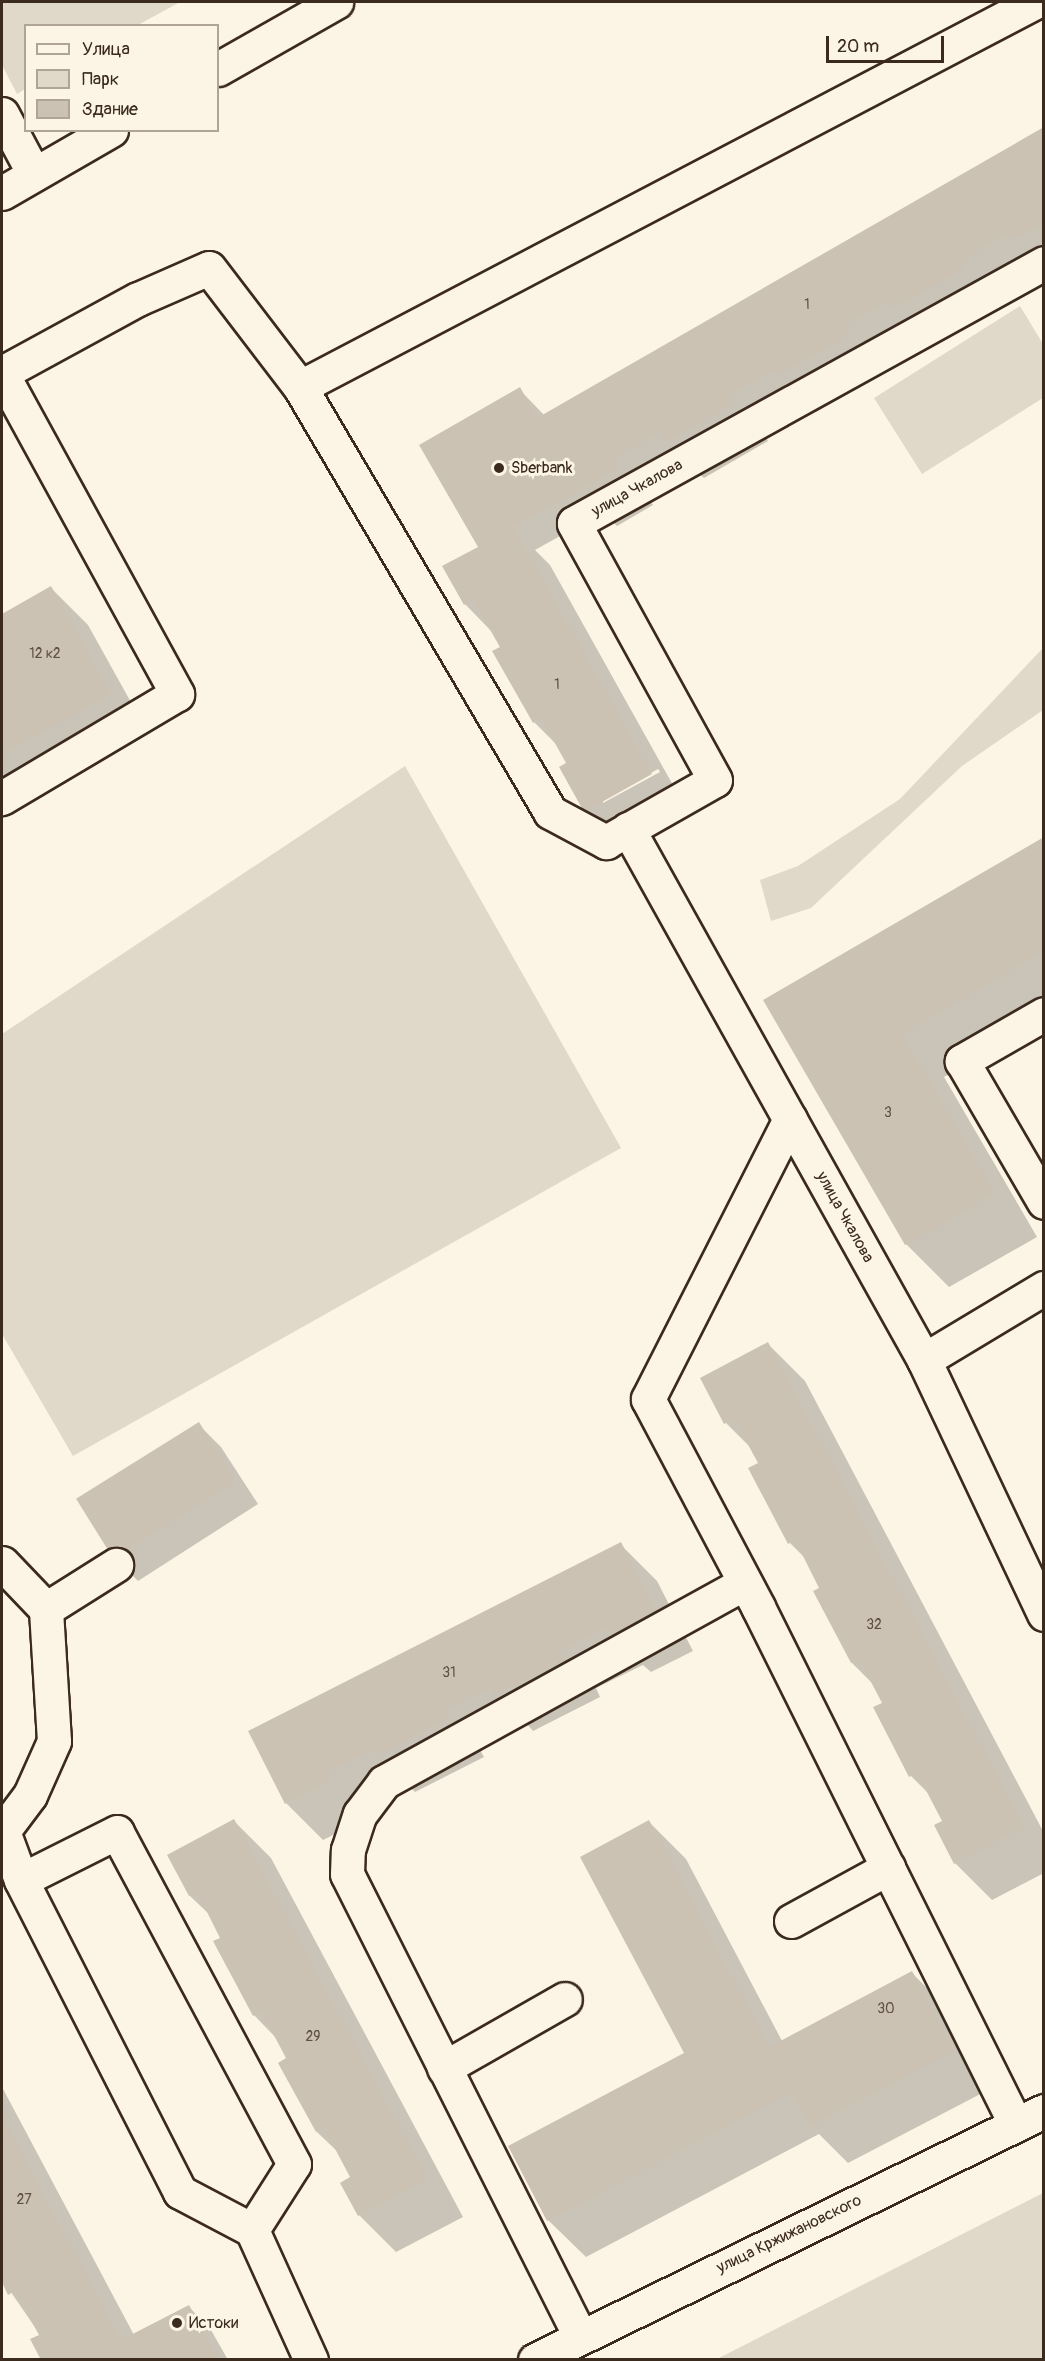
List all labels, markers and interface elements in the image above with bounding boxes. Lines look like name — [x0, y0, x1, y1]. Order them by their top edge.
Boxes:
legend — [24, 24, 219, 132]
scale bar — [829, 24, 948, 62]
text: 20 m — [837, 35, 879, 58]
text: Улица — [82, 38, 130, 61]
text: Парк — [82, 68, 119, 91]
text: Здание — [82, 98, 138, 121]
house number: 1 — [804, 297, 810, 313]
street label: улица Чкалова — [588, 455, 686, 521]
place label: Sberbank — [511, 458, 572, 478]
marker: Sberbank — [492, 461, 506, 475]
house number: 12 к2 — [29, 646, 61, 662]
house number: 1 — [554, 677, 560, 693]
house number: 3 — [884, 1105, 892, 1121]
street label: улица Чкалова — [812, 1168, 878, 1266]
house number: 32 — [866, 1617, 882, 1633]
house number: 31 — [442, 1665, 456, 1681]
house number: 30 — [877, 2001, 895, 2017]
house number: 29 — [305, 2029, 321, 2045]
street label: улица Кржижановского — [714, 2191, 864, 2277]
house number: 27 — [16, 2192, 32, 2208]
place label: Истоки — [189, 2313, 238, 2333]
marker: Истоки — [170, 2316, 184, 2330]

